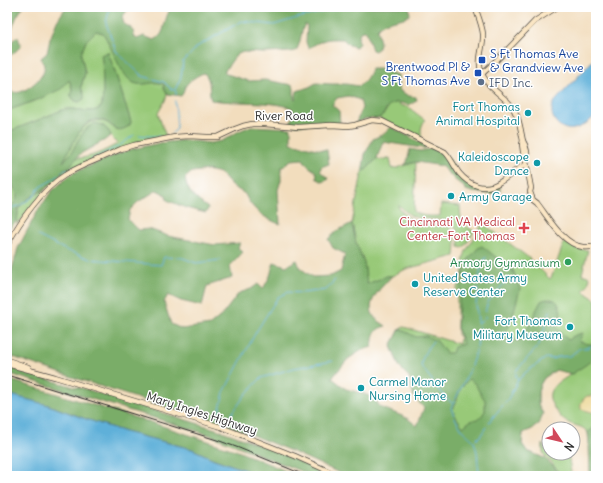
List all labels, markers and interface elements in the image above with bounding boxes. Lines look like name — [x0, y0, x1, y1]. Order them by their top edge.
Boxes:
place label: S Ft Thomas Ave & Grandview Ave — [490, 46, 584, 75]
marker: S Ft Thomas Ave & Grandview Ave — [477, 55, 487, 65]
place label: Brentwood Pl & S Ft Thomas Ave — [381, 59, 470, 88]
marker: Brentwood Pl & S Ft Thomas Ave — [473, 68, 483, 78]
place label: IFD Inc. — [489, 75, 533, 90]
marker: IFD Inc. — [476, 77, 486, 87]
place label: Fort Thomas Animal Hospital — [436, 99, 520, 128]
street label: River Road — [255, 108, 313, 123]
marker: Fort Thomas Animal Hospital — [523, 108, 533, 118]
place label: Kaleidoscope Dance — [458, 149, 529, 178]
marker: Kaleidoscope Dance — [532, 158, 542, 168]
place label: Army Garage — [459, 189, 532, 204]
marker: Army Garage — [446, 191, 456, 201]
place label: Cincinnati VA Medical Center-Fort Thomas — [399, 214, 515, 243]
marker: Cincinnati VA Medical Center-Fort Thomas — [518, 222, 530, 234]
place label: Armory Gymnasium — [450, 255, 560, 270]
marker: Armory Gymnasium — [563, 257, 573, 267]
place label: United States Army Reserve Center — [423, 270, 527, 299]
marker: United States Army Reserve Center — [410, 279, 420, 289]
place label: Fort Thomas Military Museum — [473, 313, 562, 342]
marker: Fort Thomas Military Museum — [565, 322, 575, 332]
place label: Carmel Manor Nursing Home — [369, 374, 446, 403]
marker: Carmel Manor Nursing Home — [356, 383, 366, 393]
street label: Mary Ingles Highway — [145, 388, 259, 438]
north arrow — [541, 421, 581, 461]
text: N — [561, 440, 577, 454]

